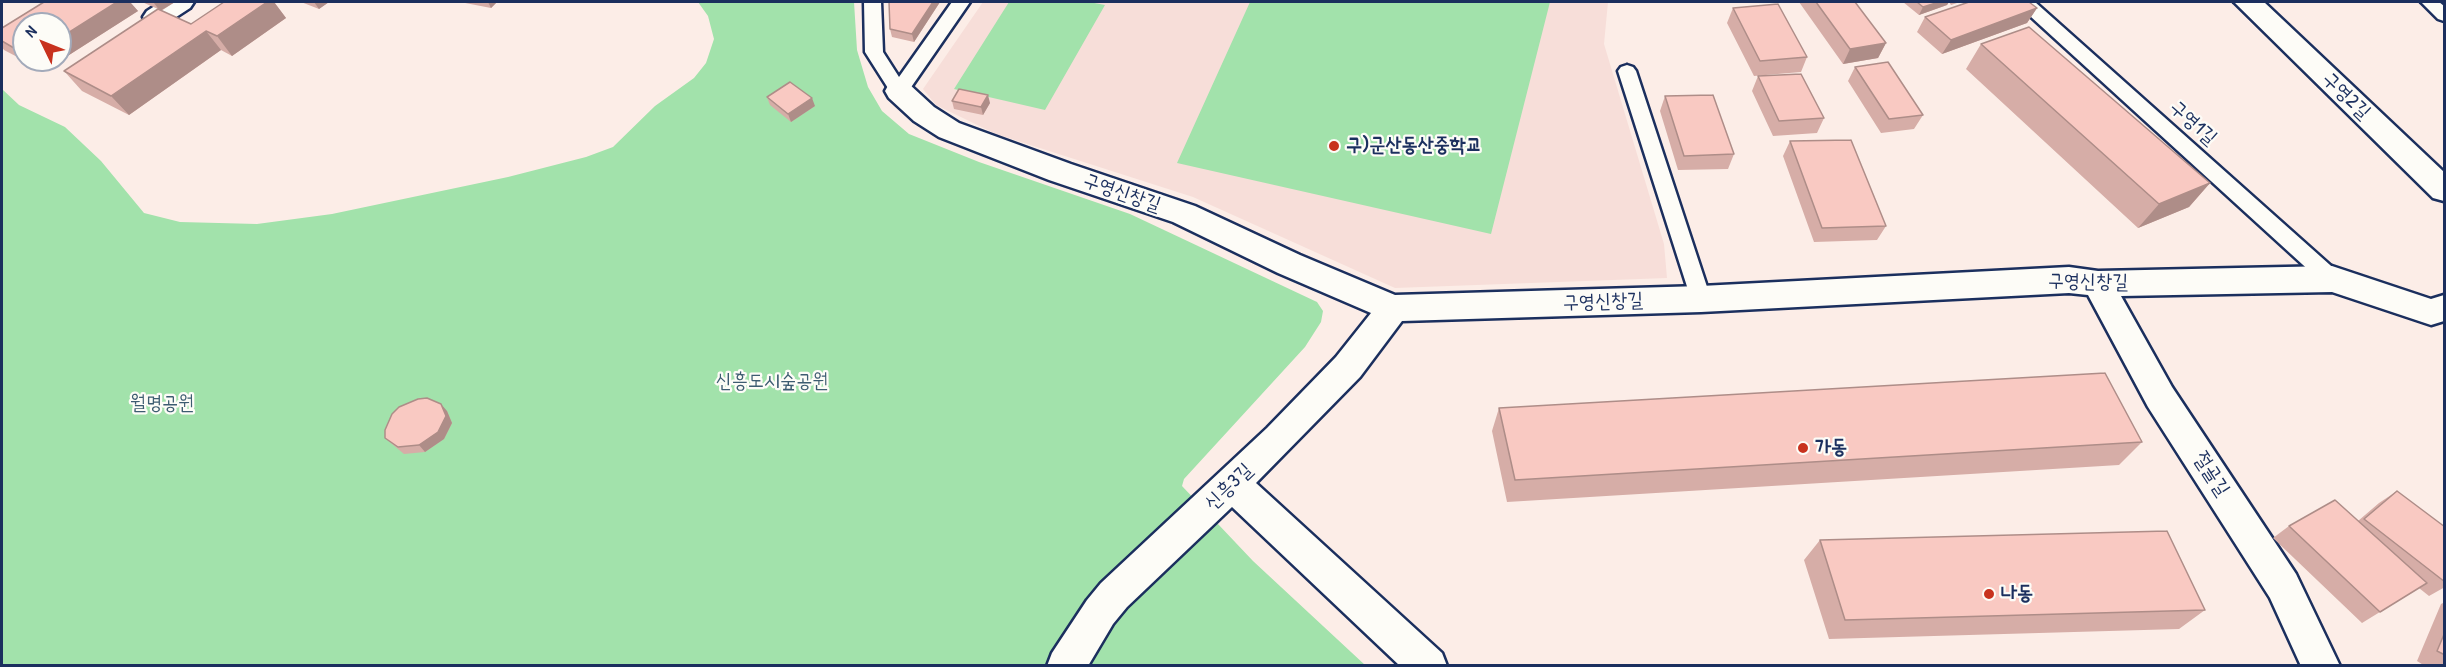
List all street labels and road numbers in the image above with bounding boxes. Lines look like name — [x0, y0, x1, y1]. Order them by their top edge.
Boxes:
street label: 구영2길 — [2317, 67, 2375, 125]
street label: 구영1길 — [2164, 96, 2222, 150]
street label: 구영신창길 — [1080, 169, 1164, 217]
street label: 구영신창길 — [2048, 269, 2128, 295]
street label: 구영신창길 — [1562, 289, 1644, 315]
street label: 절골길 — [2188, 447, 2234, 501]
street label: 신흥3길 — [1200, 458, 1258, 516]

